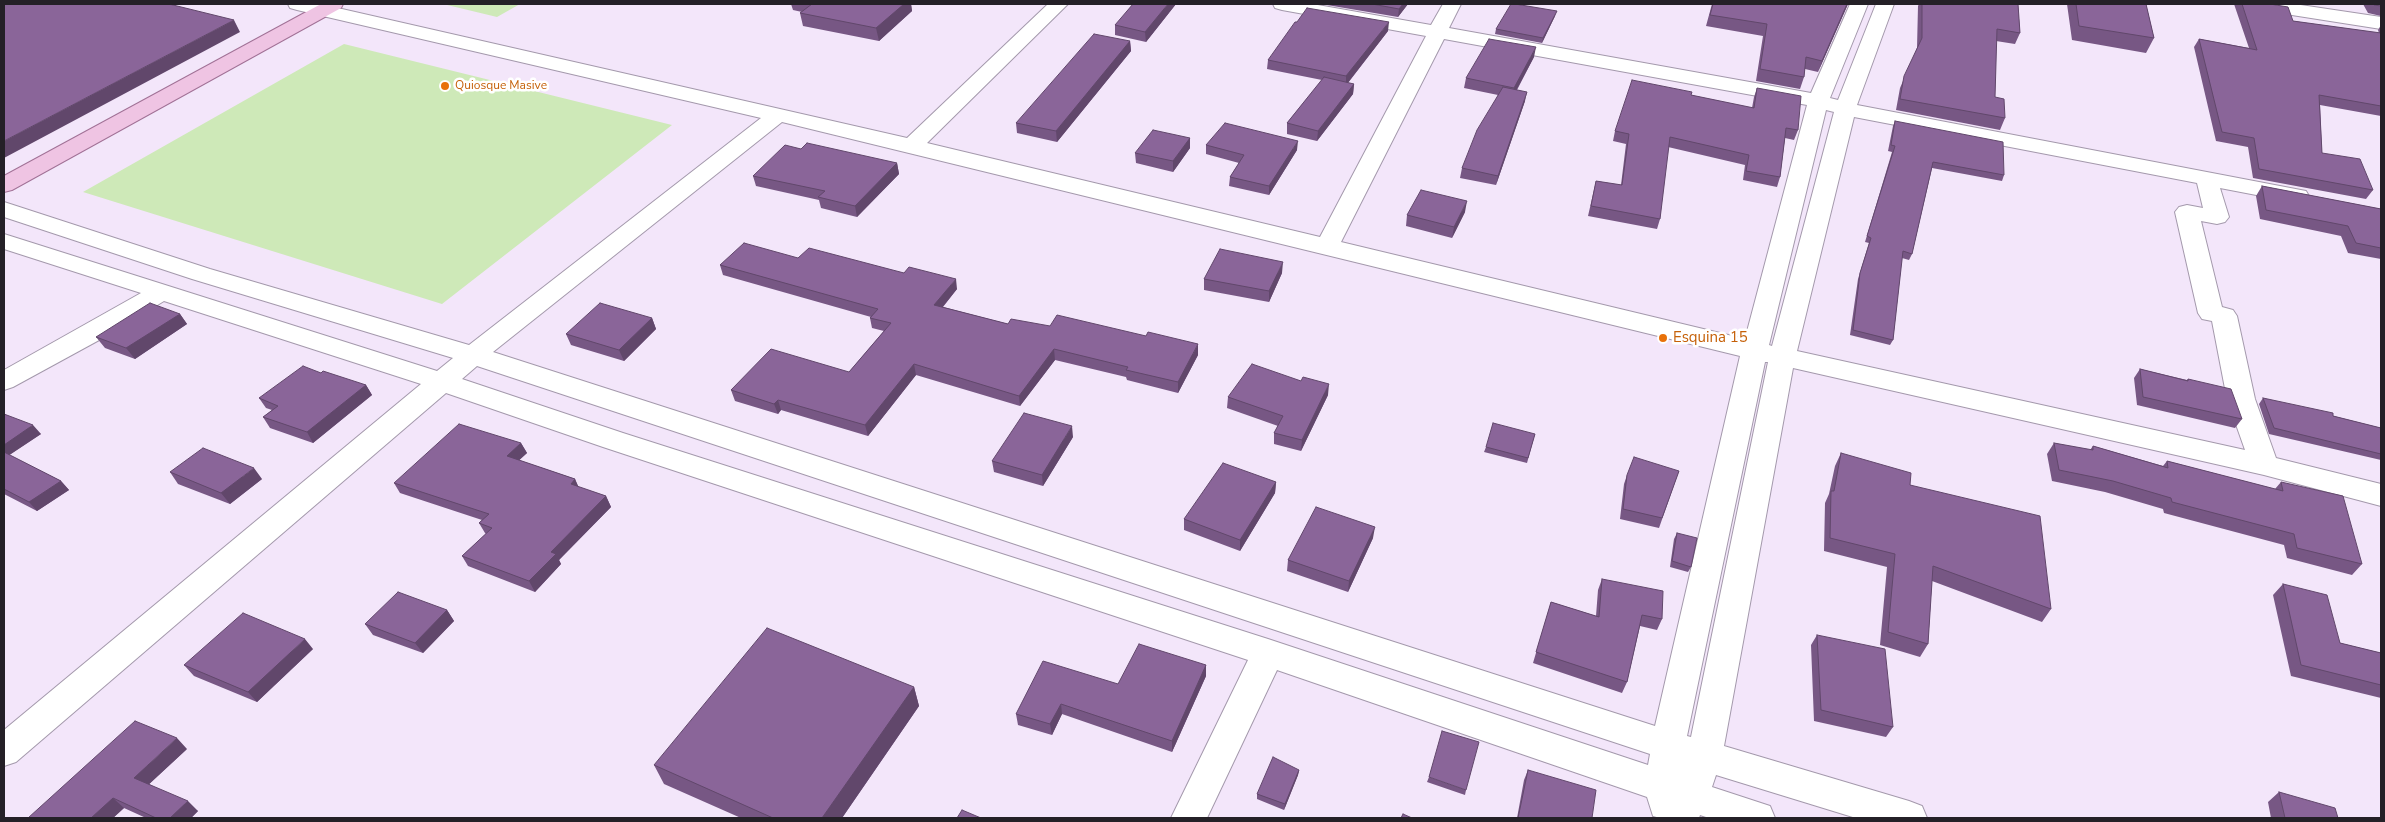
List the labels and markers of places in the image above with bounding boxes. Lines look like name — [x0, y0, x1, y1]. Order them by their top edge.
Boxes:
place label: Quiosque Masive — [455, 79, 547, 93]
marker: Quiosque Masive — [439, 80, 451, 92]
place label: Esquina 15 — [1673, 329, 1748, 347]
marker: Esquina 15 — [1657, 332, 1669, 344]

